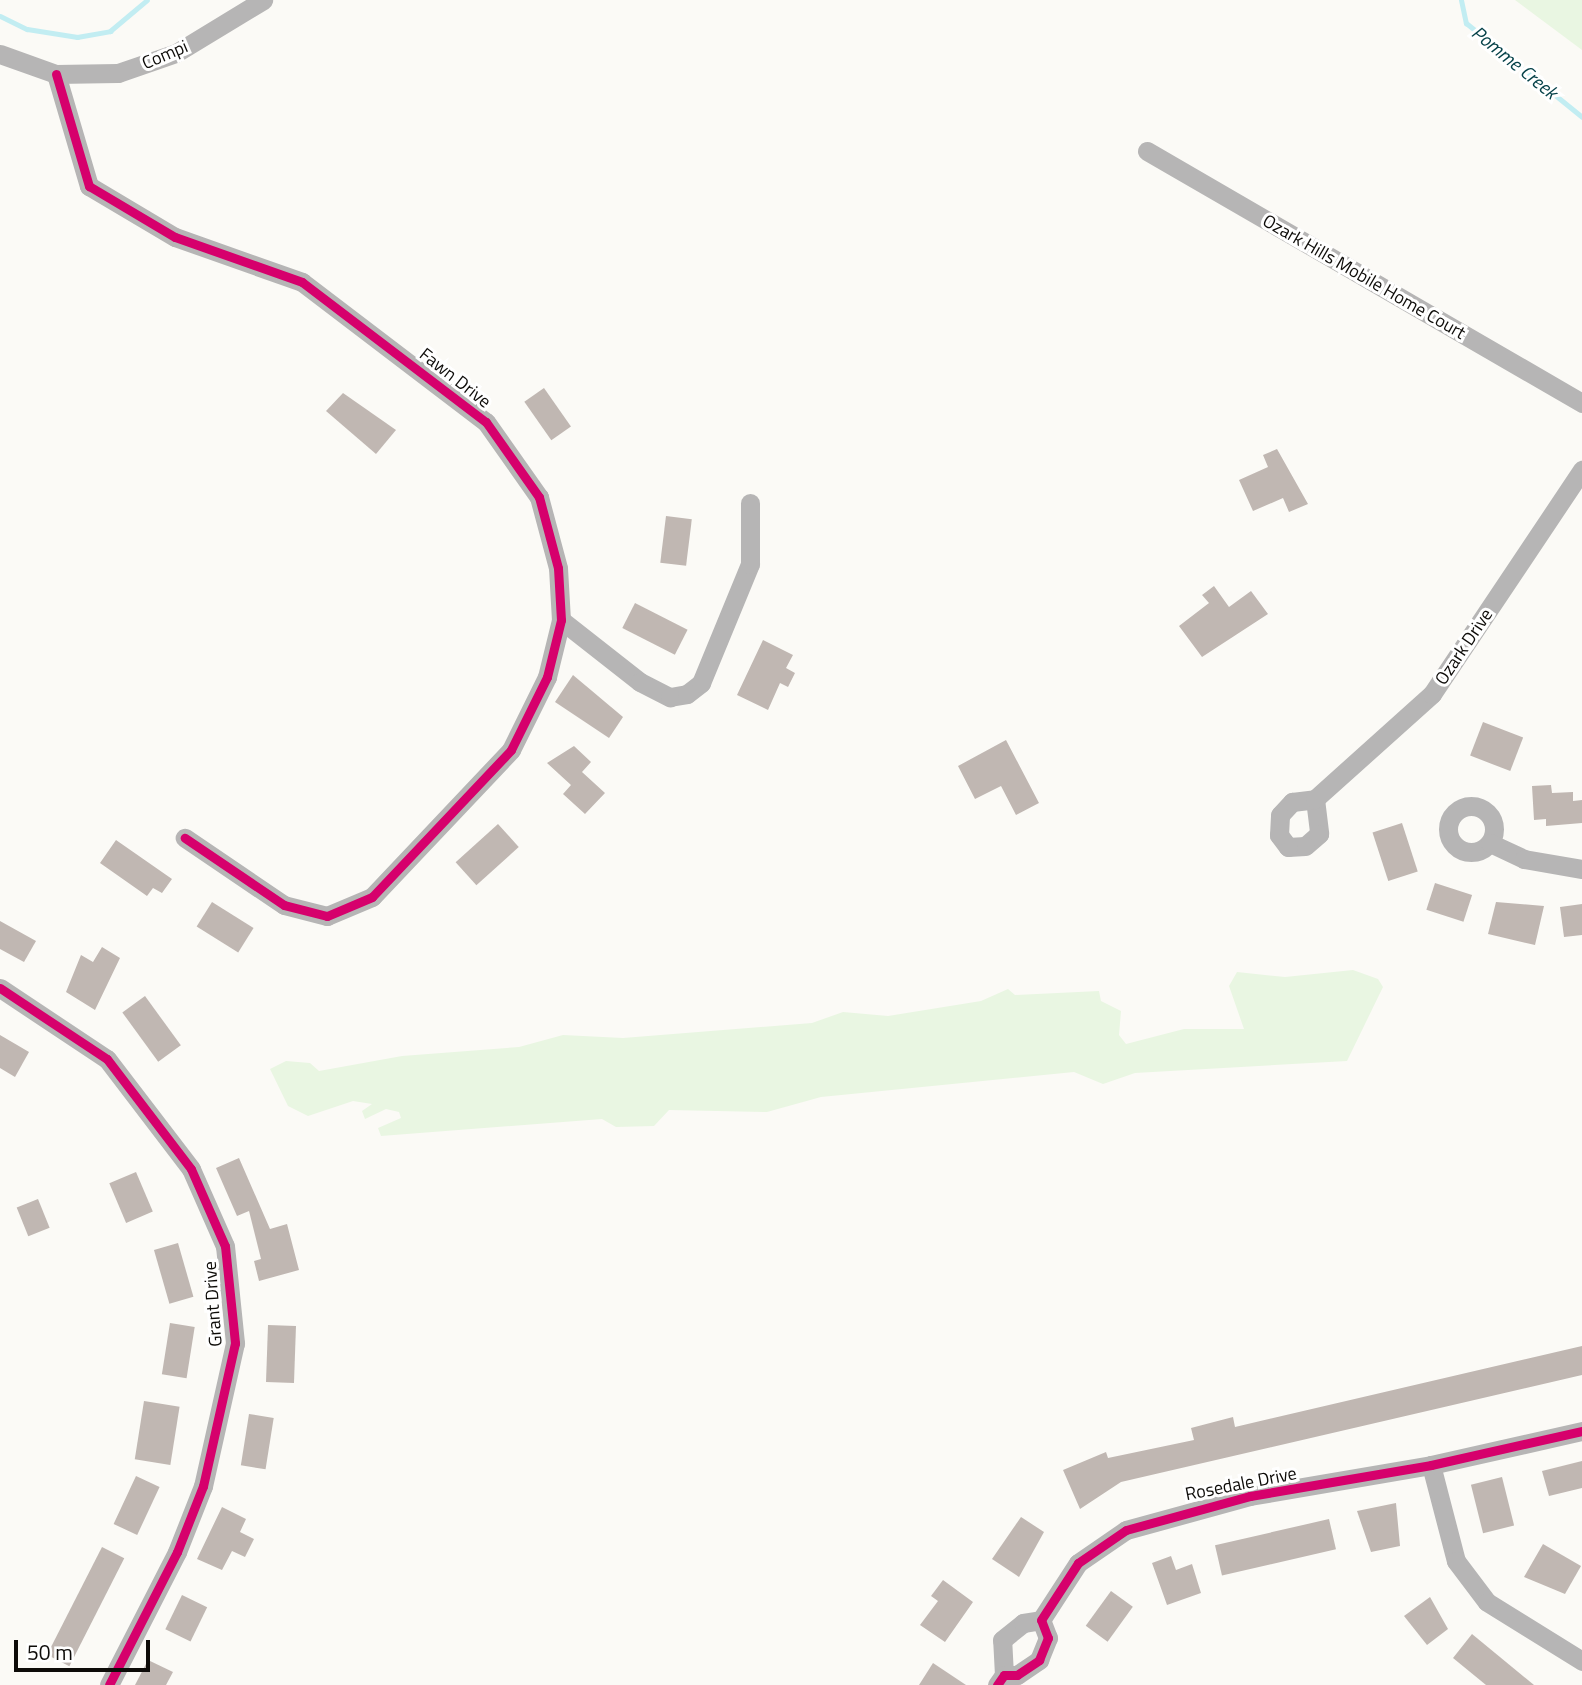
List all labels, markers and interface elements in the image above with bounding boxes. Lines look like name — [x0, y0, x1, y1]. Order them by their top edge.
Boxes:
water label: Pomme Creek — [1468, 21, 1562, 103]
street label: Compi — [139, 36, 191, 74]
street label: Ozark Hills Mobile Home Court — [1259, 210, 1469, 344]
street label: Fawn Drive — [415, 343, 495, 413]
street label: Ozark Drive — [1431, 605, 1497, 689]
street label: Grant Drive — [199, 1261, 227, 1347]
street label: Rosedale Drive — [1183, 1463, 1299, 1505]
scale bar — [18, 1626, 154, 1670]
text: 50 m — [27, 1636, 73, 1668]

